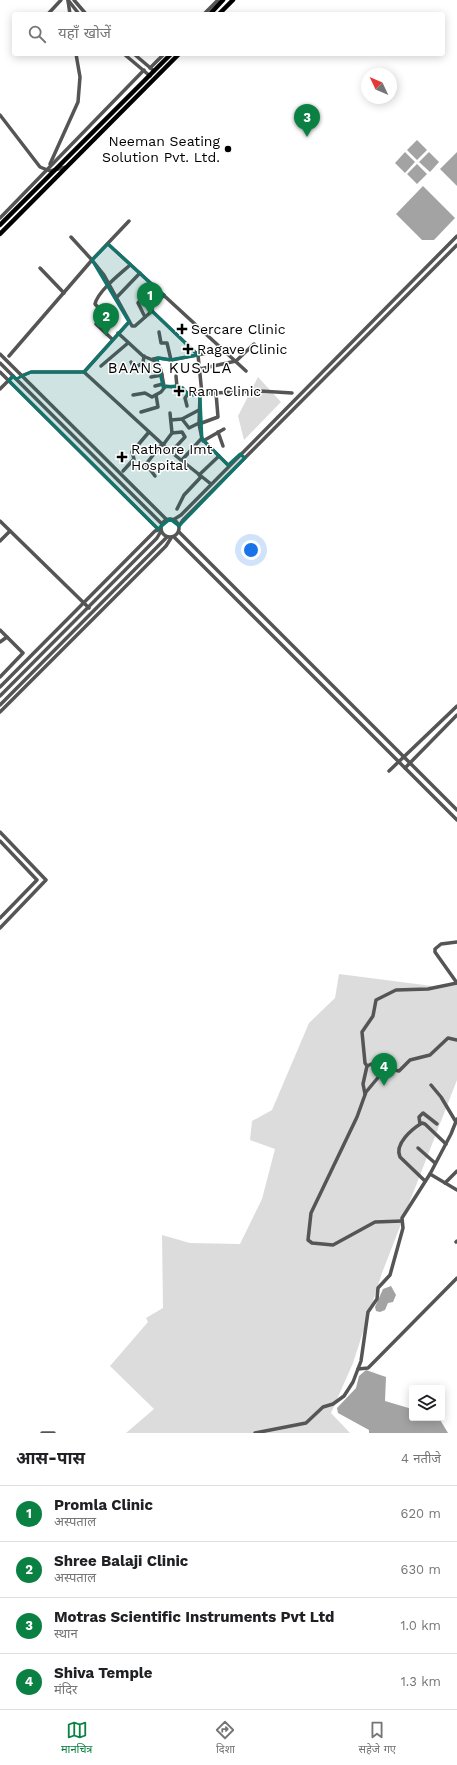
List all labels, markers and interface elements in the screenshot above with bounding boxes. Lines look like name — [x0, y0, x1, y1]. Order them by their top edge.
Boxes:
search box — [12, 12, 445, 56]
icon: search — [26, 23, 48, 45]
text: यहाँ खोजें — [58, 24, 111, 42]
north arrow — [361, 68, 397, 104]
pin: 3 — [294, 104, 320, 137]
place label: Neeman Seating Solution Pvt. Ltd. — [102, 133, 221, 165]
marker: Neeman Seating Solution Pvt. Ltd. — [223, 144, 233, 154]
pin: 1 — [137, 282, 163, 315]
pin: 2 — [93, 303, 119, 336]
place label: Sercare Clinic — [191, 321, 286, 337]
marker: Sercare Clinic — [176, 323, 188, 335]
place label: Ragave Clinic — [197, 341, 288, 357]
marker: Ragave Clinic — [182, 343, 194, 355]
district label: BAANS KUSJLA — [108, 359, 232, 377]
place label: Ram Clinic — [188, 383, 261, 399]
marker: Ram Clinic — [173, 385, 185, 397]
place label: Rathore Imt Hospital — [131, 441, 213, 473]
marker: Rathore Imt Hospital — [116, 451, 128, 463]
your location — [241, 540, 261, 560]
pin: 4 — [371, 1053, 397, 1086]
map controls — [409, 1385, 445, 1421]
button: layers — [409, 1385, 445, 1421]
text: आस-पास — [16, 1448, 85, 1468]
text: 4 नतीजे — [401, 1451, 441, 1466]
text: Promla Clinic — [54, 1496, 153, 1514]
text: 1 — [26, 1506, 32, 1521]
text: 620 m — [401, 1506, 441, 1521]
text: अस्पताल — [54, 1514, 96, 1529]
text: Shree Balaji Clinic — [54, 1552, 188, 1570]
text: 2 — [25, 1562, 33, 1577]
text: 630 m — [401, 1562, 441, 1577]
text: अस्पताल — [54, 1570, 96, 1585]
text: Motras Scientific Instruments Pvt Ltd — [54, 1608, 334, 1626]
text: 3 — [25, 1618, 33, 1633]
text: 1.0 km — [401, 1618, 441, 1633]
text: स्थान — [54, 1626, 78, 1641]
text: Shiva Temple — [54, 1664, 152, 1682]
text: 4 — [25, 1674, 33, 1689]
text: 1.3 km — [401, 1674, 441, 1689]
text: मंदिर — [54, 1682, 77, 1697]
tab: मानचित्र — [61, 1719, 92, 1757]
tab: दिशा — [214, 1719, 236, 1757]
tab: सहेजे गए — [358, 1719, 396, 1757]

